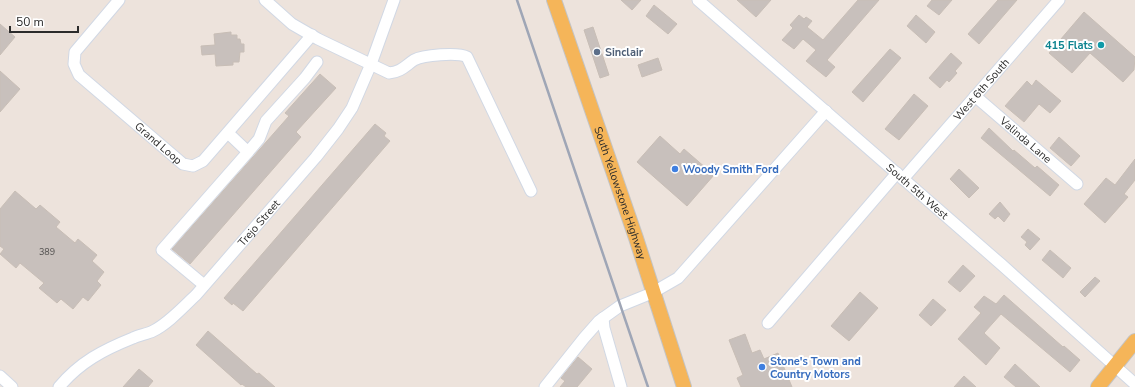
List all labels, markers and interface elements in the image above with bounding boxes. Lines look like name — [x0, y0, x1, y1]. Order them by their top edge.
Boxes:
scale bar — [10, 8, 78, 34]
text: 50 m — [16, 14, 44, 30]
place label: 415 Flats — [1045, 38, 1093, 53]
marker: 415 Flats — [1096, 40, 1106, 50]
place label: Sinclair — [605, 45, 644, 60]
marker: Sinclair — [592, 47, 602, 57]
street label: West 6th South — [950, 55, 1013, 124]
street label: Valinda Lane — [996, 113, 1055, 167]
street label: Grand Loop — [131, 119, 185, 168]
street label: South Yellowstone Highway — [590, 125, 650, 262]
street label: South 5th West — [883, 160, 951, 223]
place label: Woody Smith Ford — [683, 162, 779, 177]
marker: Woody Smith Ford — [670, 164, 680, 174]
street label: Trejo Street — [235, 196, 284, 250]
house number: 389 — [39, 246, 55, 258]
place label: Stone's Town and Country Motors — [770, 354, 861, 382]
marker: Stone's Town and Country Motors — [757, 362, 767, 372]

